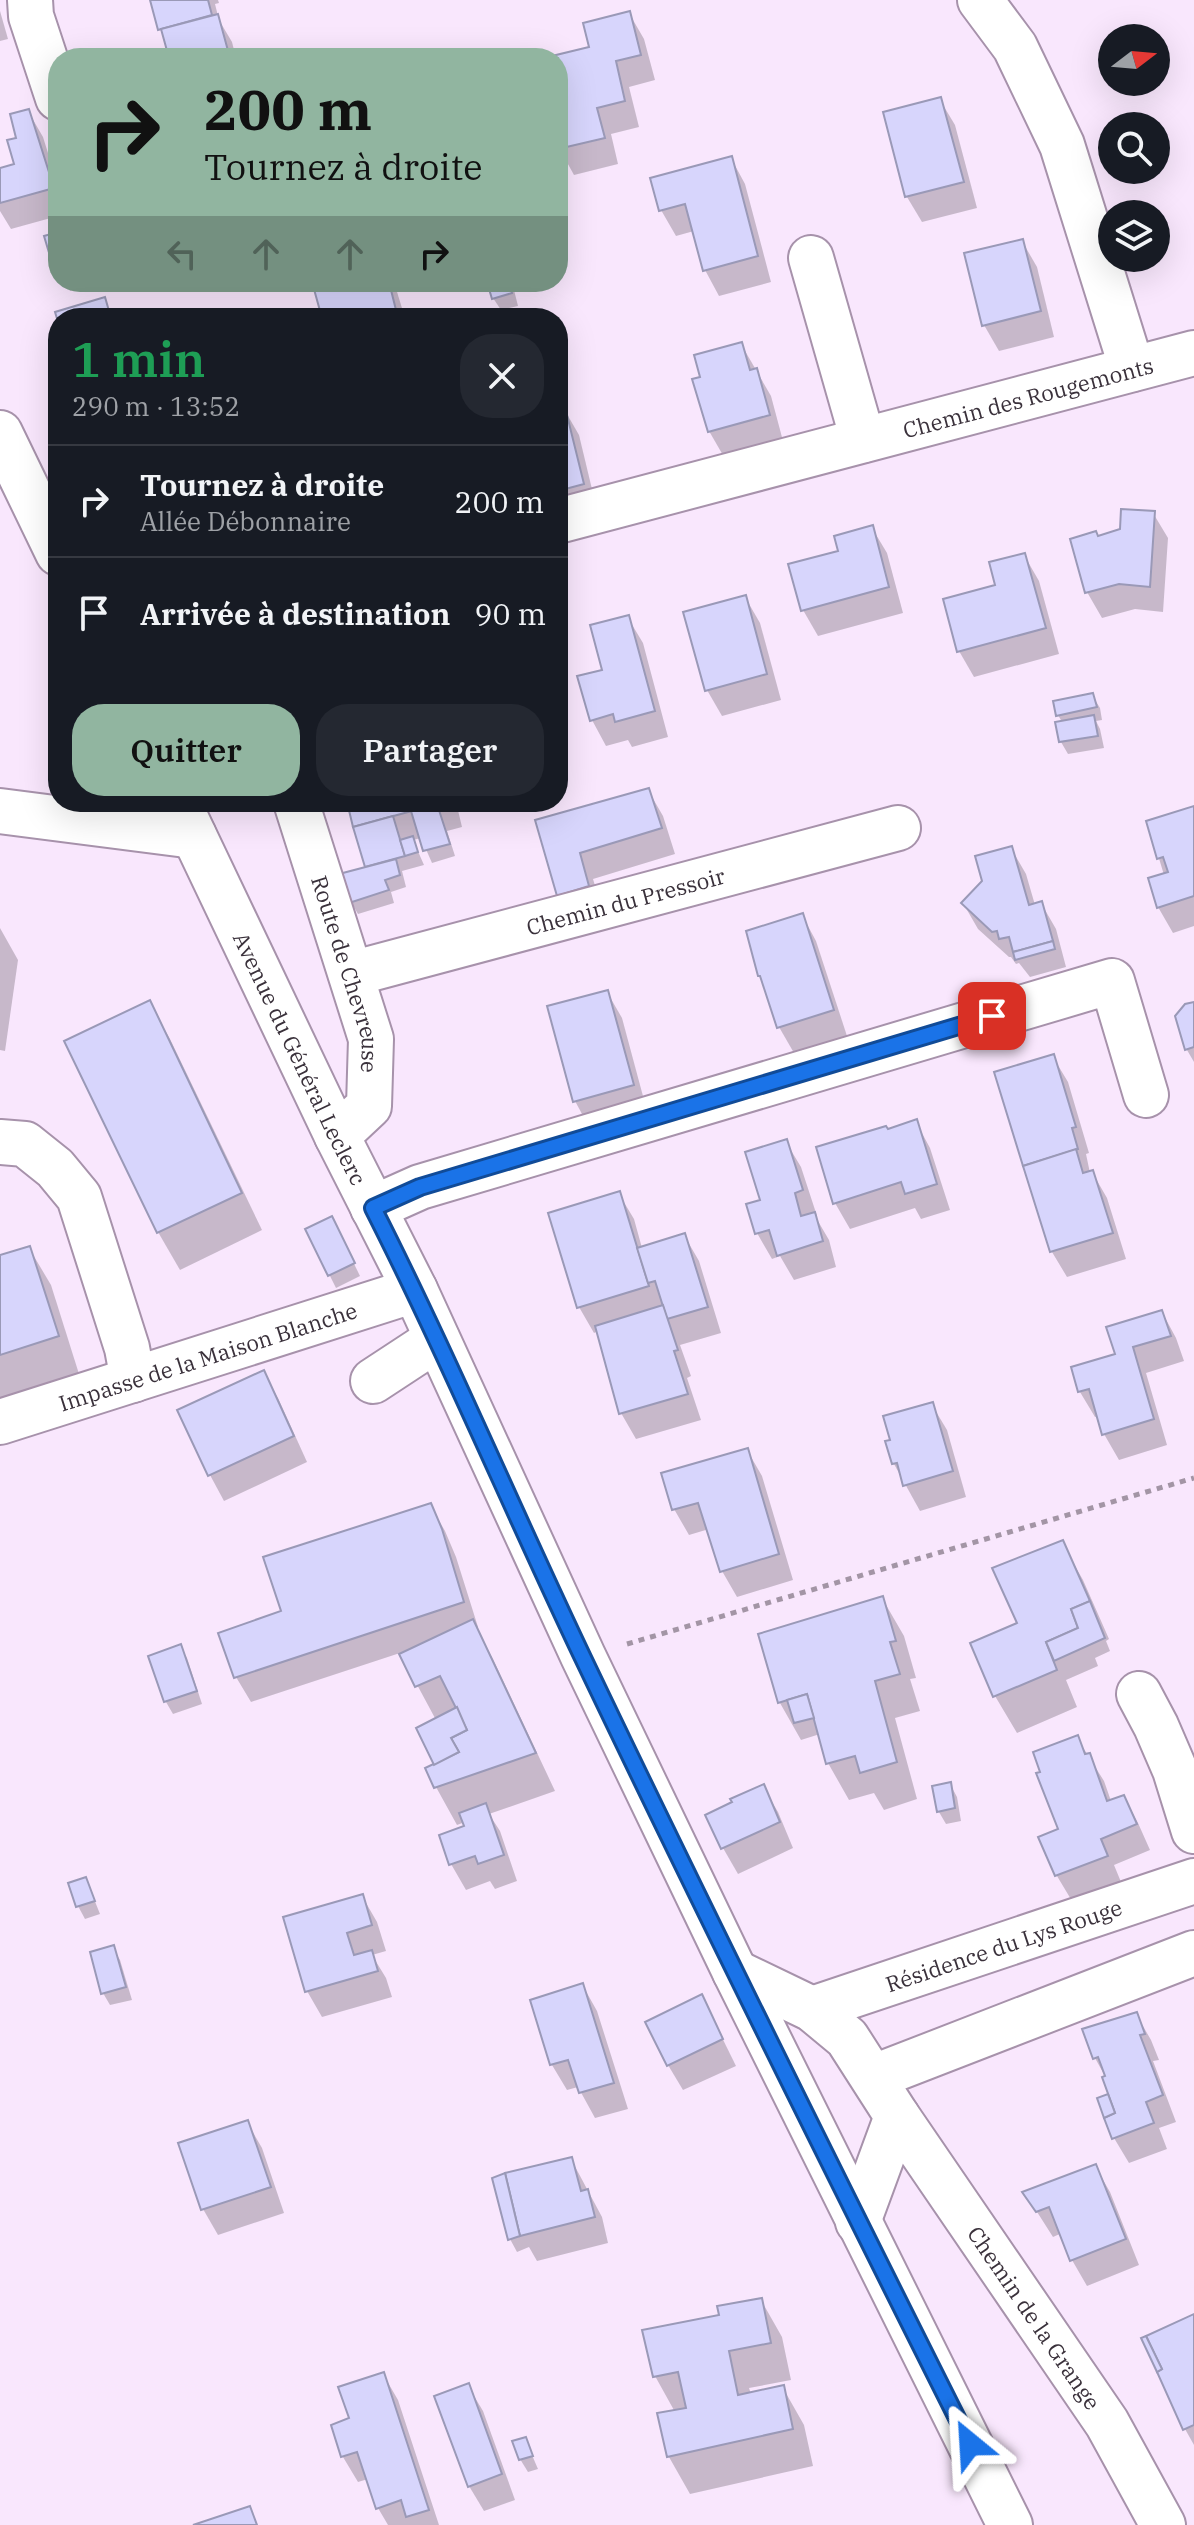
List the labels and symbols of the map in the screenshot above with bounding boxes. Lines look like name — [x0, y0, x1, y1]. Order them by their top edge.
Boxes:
north arrow — [1098, 24, 1170, 96]
street label: Chemin des Rougemonts — [899, 350, 1156, 444]
street label: Chemin du Pressoir — [523, 860, 728, 941]
street label: Route de Chevreuse — [306, 872, 386, 1073]
street label: Avenue du Général Leclerc — [227, 927, 374, 1190]
pin — [958, 982, 1026, 1050]
street label: Impasse de la Maison Blanche — [55, 1295, 361, 1417]
street label: Résidence du Lys Rouge — [882, 1892, 1125, 1998]
street label: Chemin de la Grange — [962, 2220, 1108, 2415]
position arrow — [928, 2402, 1012, 2486]

